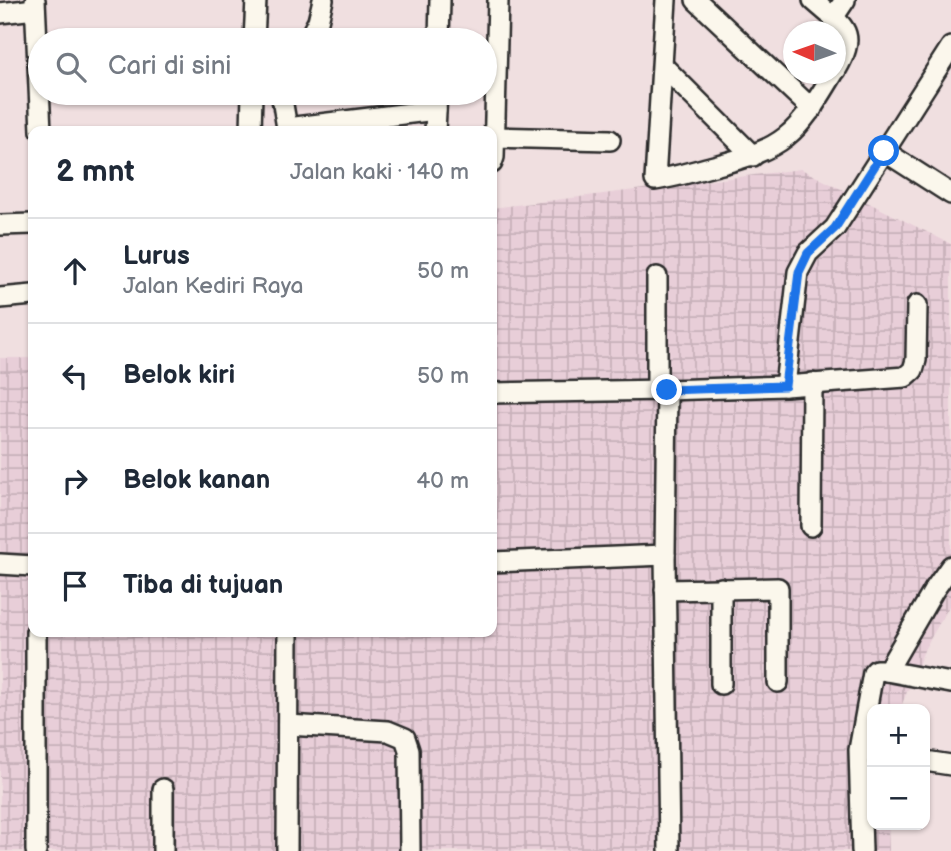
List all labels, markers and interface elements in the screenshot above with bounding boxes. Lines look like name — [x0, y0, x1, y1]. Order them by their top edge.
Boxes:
north arrow — [783, 21, 846, 84]
search box — [28, 28, 497, 105]
icon: search — [52, 48, 90, 86]
text: Cari di sini — [108, 51, 231, 82]
route start — [868, 135, 899, 166]
text: 2 mnt — [56, 154, 134, 190]
text: Jalan kaki · 140 m — [290, 158, 469, 186]
text: Lurus — [123, 241, 190, 272]
icon: ahead — [56, 252, 94, 290]
text: 50 m — [417, 257, 469, 285]
text: Jalan Kediri Raya — [123, 272, 304, 300]
icon: left — [56, 357, 94, 395]
text: Belok kiri — [123, 360, 235, 391]
text: 50 m — [417, 362, 469, 390]
route end — [651, 374, 682, 405]
icon: right — [56, 462, 94, 500]
text: Belok kanan — [123, 465, 270, 496]
text: 40 m — [416, 467, 469, 495]
icon: arrive — [56, 567, 94, 605]
text: Tiba di tujuan — [123, 570, 283, 601]
map controls — [867, 704, 930, 830]
button: + — [867, 704, 930, 767]
button: − — [867, 767, 930, 830]

